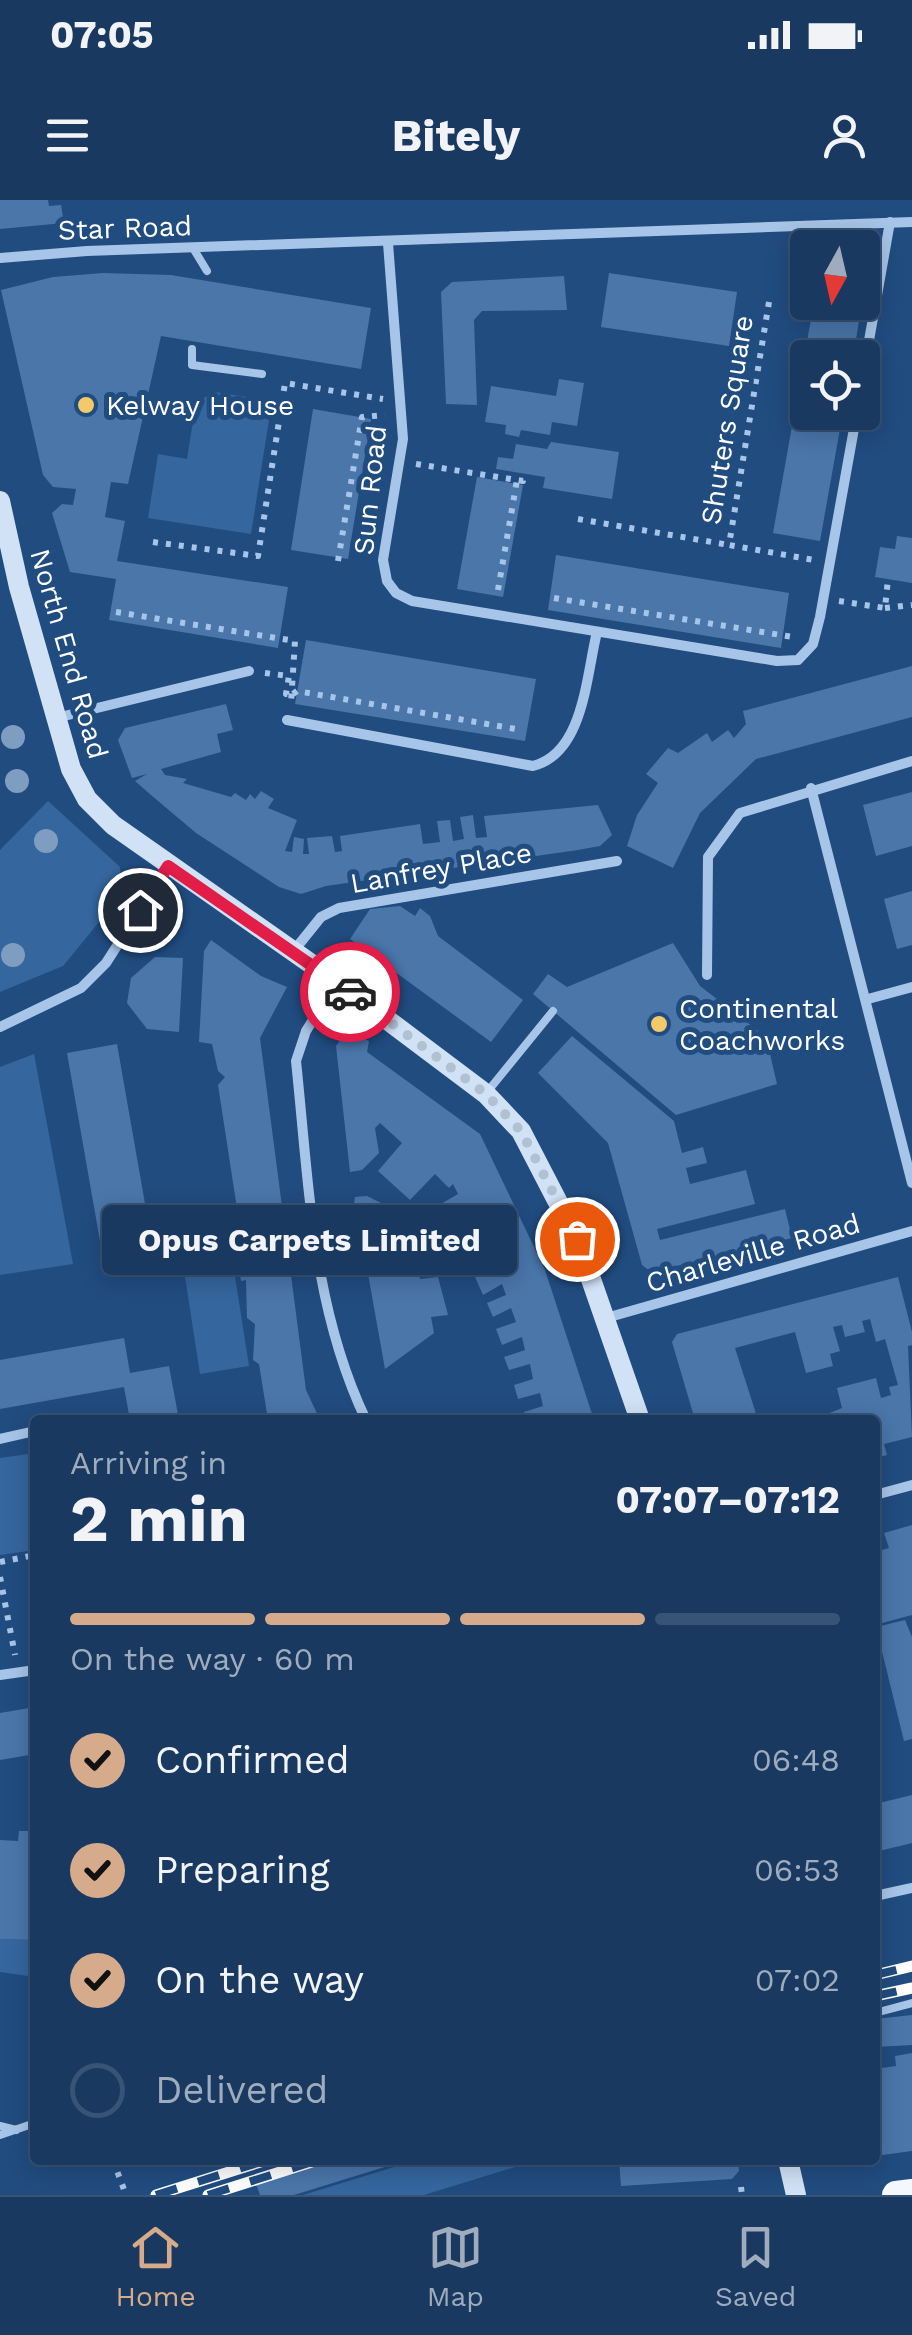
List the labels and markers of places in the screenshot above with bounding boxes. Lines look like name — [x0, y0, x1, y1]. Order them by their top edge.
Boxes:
place label: Kelway House — [106, 389, 294, 422]
marker: Kelway House — [75, 394, 97, 416]
pin — [98, 868, 183, 953]
place label: Continental Coachworks — [679, 992, 845, 1057]
marker: Continental Coachworks — [648, 1013, 670, 1035]
pin — [535, 1197, 620, 1282]
callout: Opus Carpets Limited — [102, 1204, 517, 1274]

